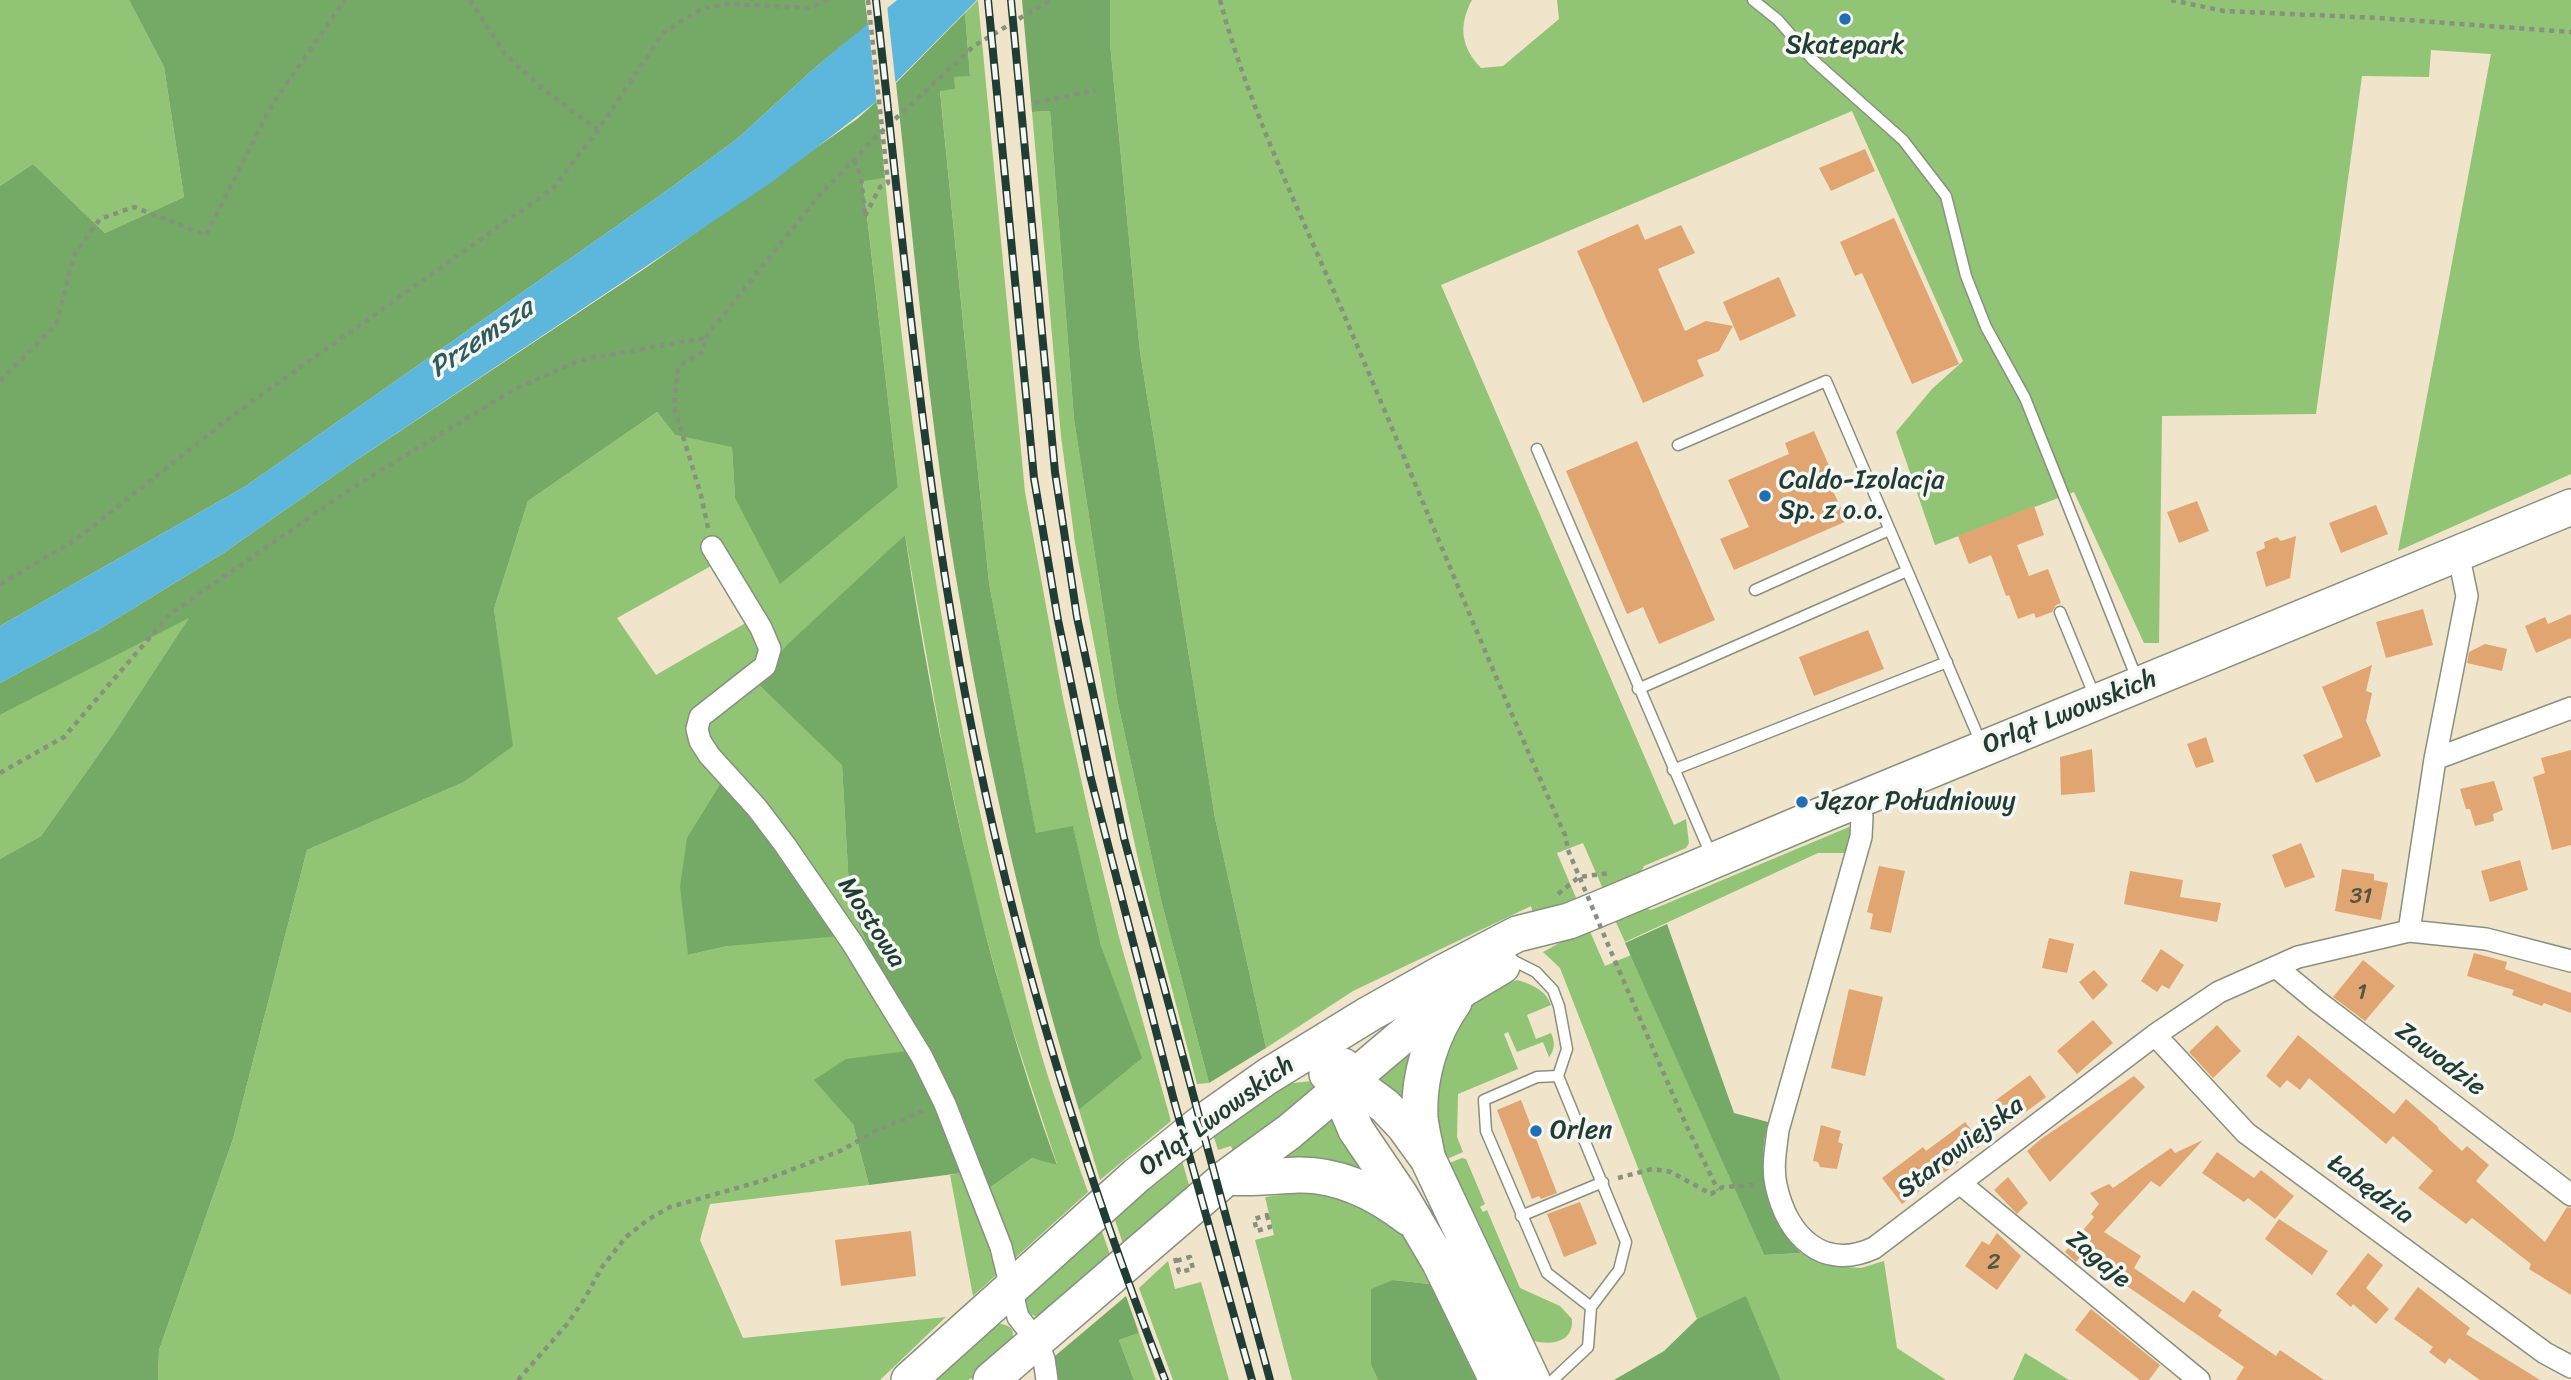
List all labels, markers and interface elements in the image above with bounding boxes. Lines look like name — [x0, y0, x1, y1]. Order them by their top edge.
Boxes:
marker: Skatepark — [1837, 11, 1853, 27]
place label: Skatepark — [1785, 30, 1905, 62]
water label: Przemsza — [424, 292, 540, 386]
place label: Caldo-Izolacja Sp. z o.o. — [1779, 465, 1944, 526]
marker: Caldo-Izolacja Sp. z o.o. — [1757, 488, 1773, 504]
street label: Orląt Lwowskich — [1979, 664, 2161, 762]
place label: Jęzor Południowy — [1816, 786, 2016, 818]
marker: Jęzor Południowy — [1794, 794, 1810, 810]
street label: Mostowa — [830, 872, 912, 974]
house number: 31 — [2350, 883, 2372, 911]
house number: 1 — [2357, 979, 2367, 1007]
street label: Zawodzie — [2389, 1016, 2491, 1104]
street label: Orląt Lwowskich — [1133, 1050, 1301, 1184]
street label: Starowiejska — [1892, 1090, 2030, 1206]
place label: Orlen — [1550, 1115, 1612, 1147]
marker: Orlen — [1528, 1123, 1544, 1139]
street label: Łabędzia — [2321, 1148, 2419, 1232]
street label: Zagaje — [2059, 1224, 2137, 1296]
house number: 2 — [1987, 1249, 2001, 1277]

